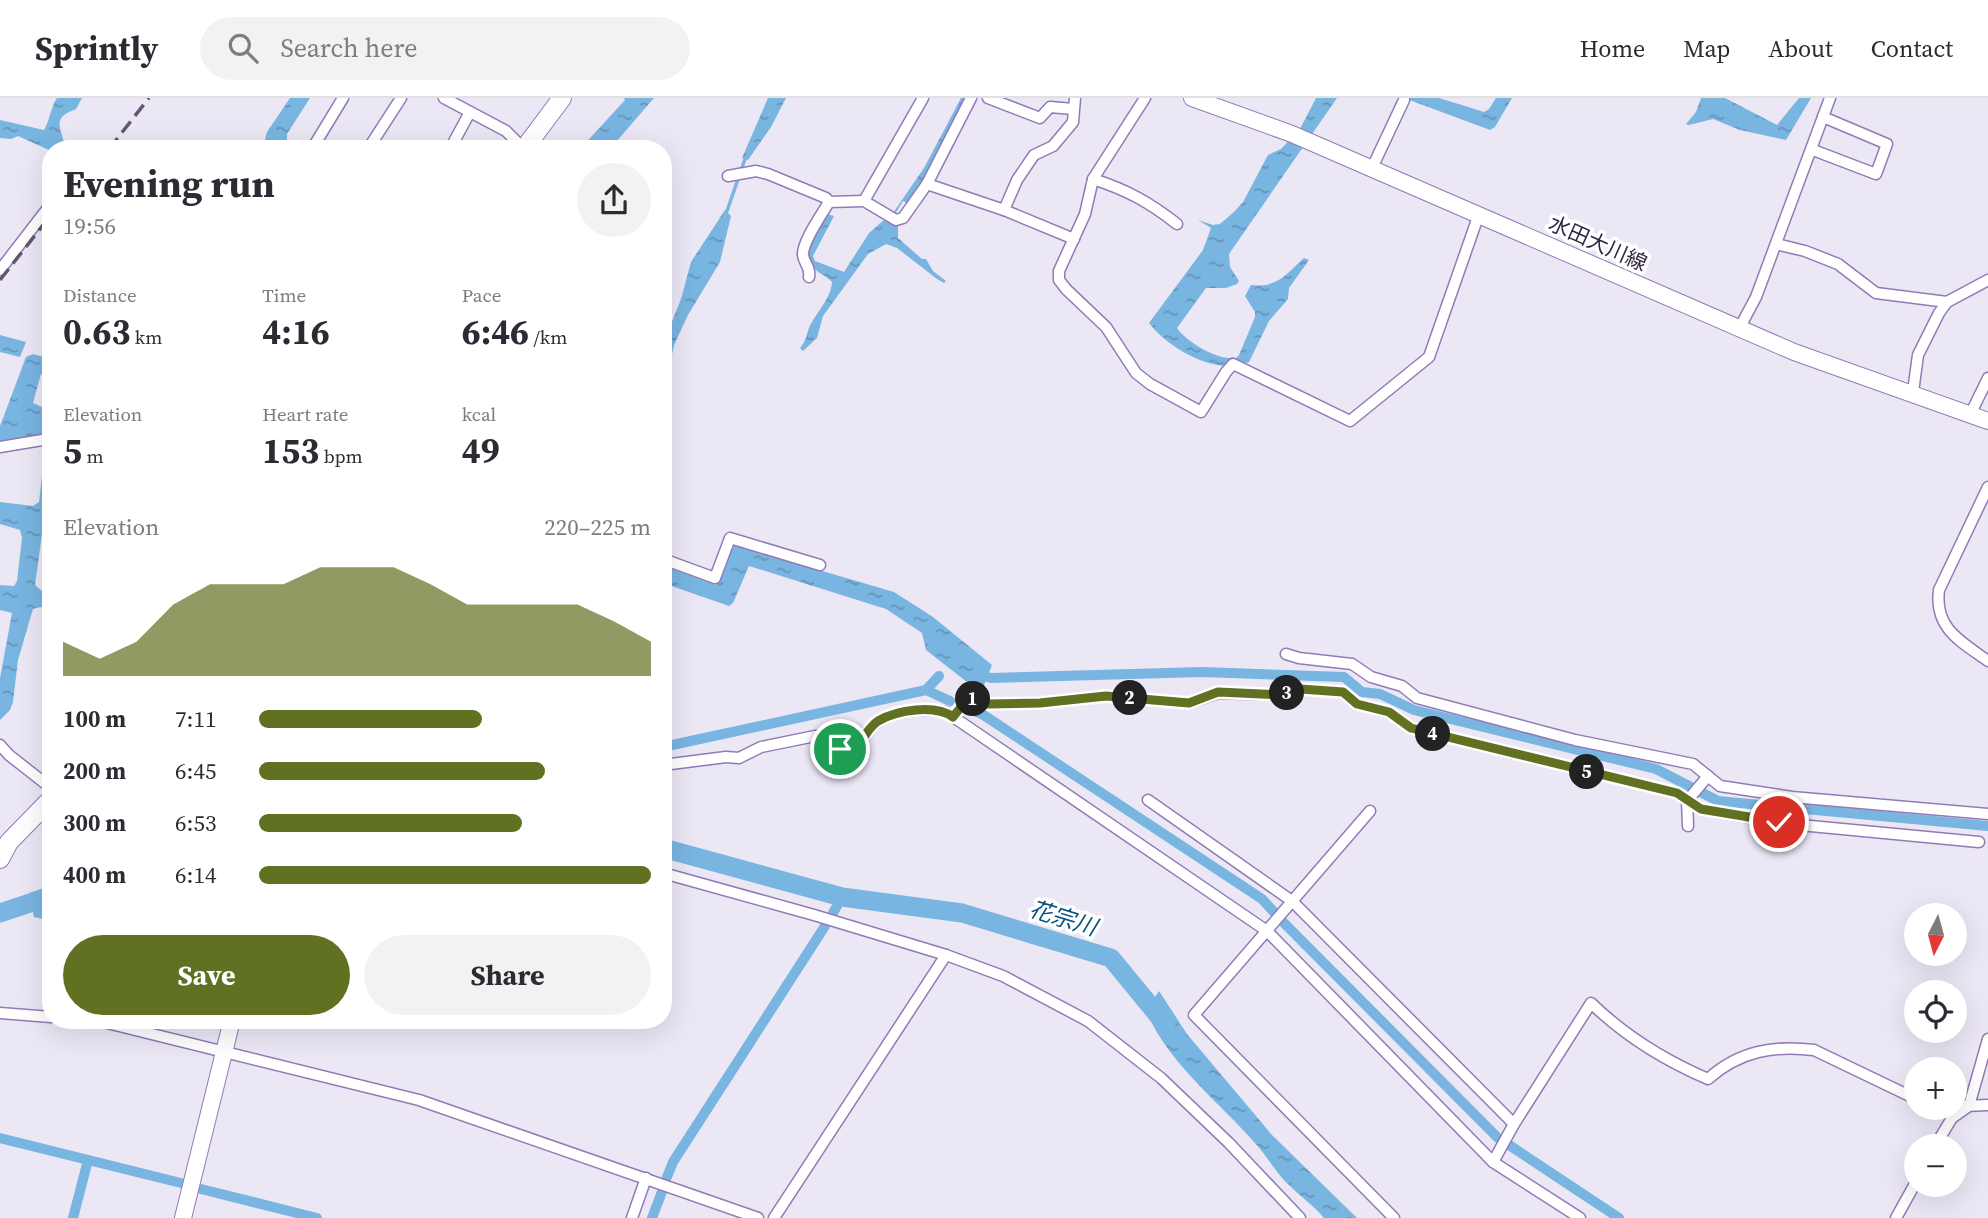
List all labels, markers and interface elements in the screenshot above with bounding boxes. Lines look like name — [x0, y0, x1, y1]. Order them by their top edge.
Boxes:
search box — [200, 17, 690, 80]
text: Sprintly — [35, 26, 158, 71]
icon: search — [224, 29, 262, 67]
text: Search here — [280, 30, 418, 66]
text: Home — [1580, 32, 1645, 65]
text: Map — [1683, 32, 1730, 65]
text: About — [1768, 32, 1833, 65]
text: Contact — [1871, 32, 1953, 65]
text: Evening run — [63, 158, 275, 210]
button: share — [577, 163, 651, 237]
street label: 水田大川線 — [1544, 208, 1652, 278]
text: 19:56 — [63, 210, 116, 242]
text: Distance — [63, 282, 137, 308]
text: Time — [262, 282, 306, 308]
text: Pace — [462, 282, 501, 308]
text: 0.63 — [63, 308, 130, 356]
text: 4:16 — [262, 308, 330, 356]
text: 6:46 — [462, 308, 529, 356]
text: km — [130, 324, 162, 350]
text: /km — [529, 324, 567, 350]
text: Elevation — [63, 401, 142, 427]
text: Heart rate — [262, 401, 348, 427]
text: kcal — [462, 401, 496, 427]
text: 5 — [63, 427, 82, 475]
text: 153 — [262, 427, 319, 475]
text: 49 — [462, 427, 500, 475]
text: m — [82, 443, 104, 469]
text: bpm — [319, 443, 363, 469]
text: Elevation — [63, 511, 159, 543]
text: 220–225 m — [544, 511, 651, 543]
pin: 3 — [1270, 676, 1304, 710]
text: 3 — [1281, 679, 1292, 705]
pin: 2 — [1112, 680, 1148, 716]
pin: 1 — [956, 682, 990, 716]
text: 2 — [1124, 684, 1135, 710]
text: 1 — [967, 685, 978, 711]
text: 100 m — [63, 703, 126, 735]
text: 7:11 — [175, 703, 216, 735]
pin: 4 — [1416, 716, 1450, 752]
pin — [810, 719, 870, 779]
text: 4 — [1427, 720, 1438, 746]
icon: arrive — [821, 730, 859, 768]
pin: 5 — [1570, 754, 1604, 790]
text: 200 m — [63, 755, 126, 787]
text: 6:45 — [175, 755, 216, 787]
text: 5 — [1581, 758, 1592, 784]
pin — [1749, 792, 1809, 852]
icon: check — [1760, 803, 1798, 841]
text: 300 m — [63, 807, 126, 839]
text: 6:53 — [175, 807, 216, 839]
text: 400 m — [63, 859, 126, 891]
text: 6:14 — [175, 859, 216, 891]
water label: 花宗川 — [1025, 893, 1104, 944]
north arrow — [1904, 903, 1967, 966]
map controls — [1904, 903, 1967, 1197]
button: Save — [63, 935, 350, 1015]
button: Share — [364, 935, 651, 1015]
button: locate — [1904, 980, 1967, 1043]
button: + — [1904, 1057, 1967, 1120]
button: − — [1904, 1134, 1967, 1197]

